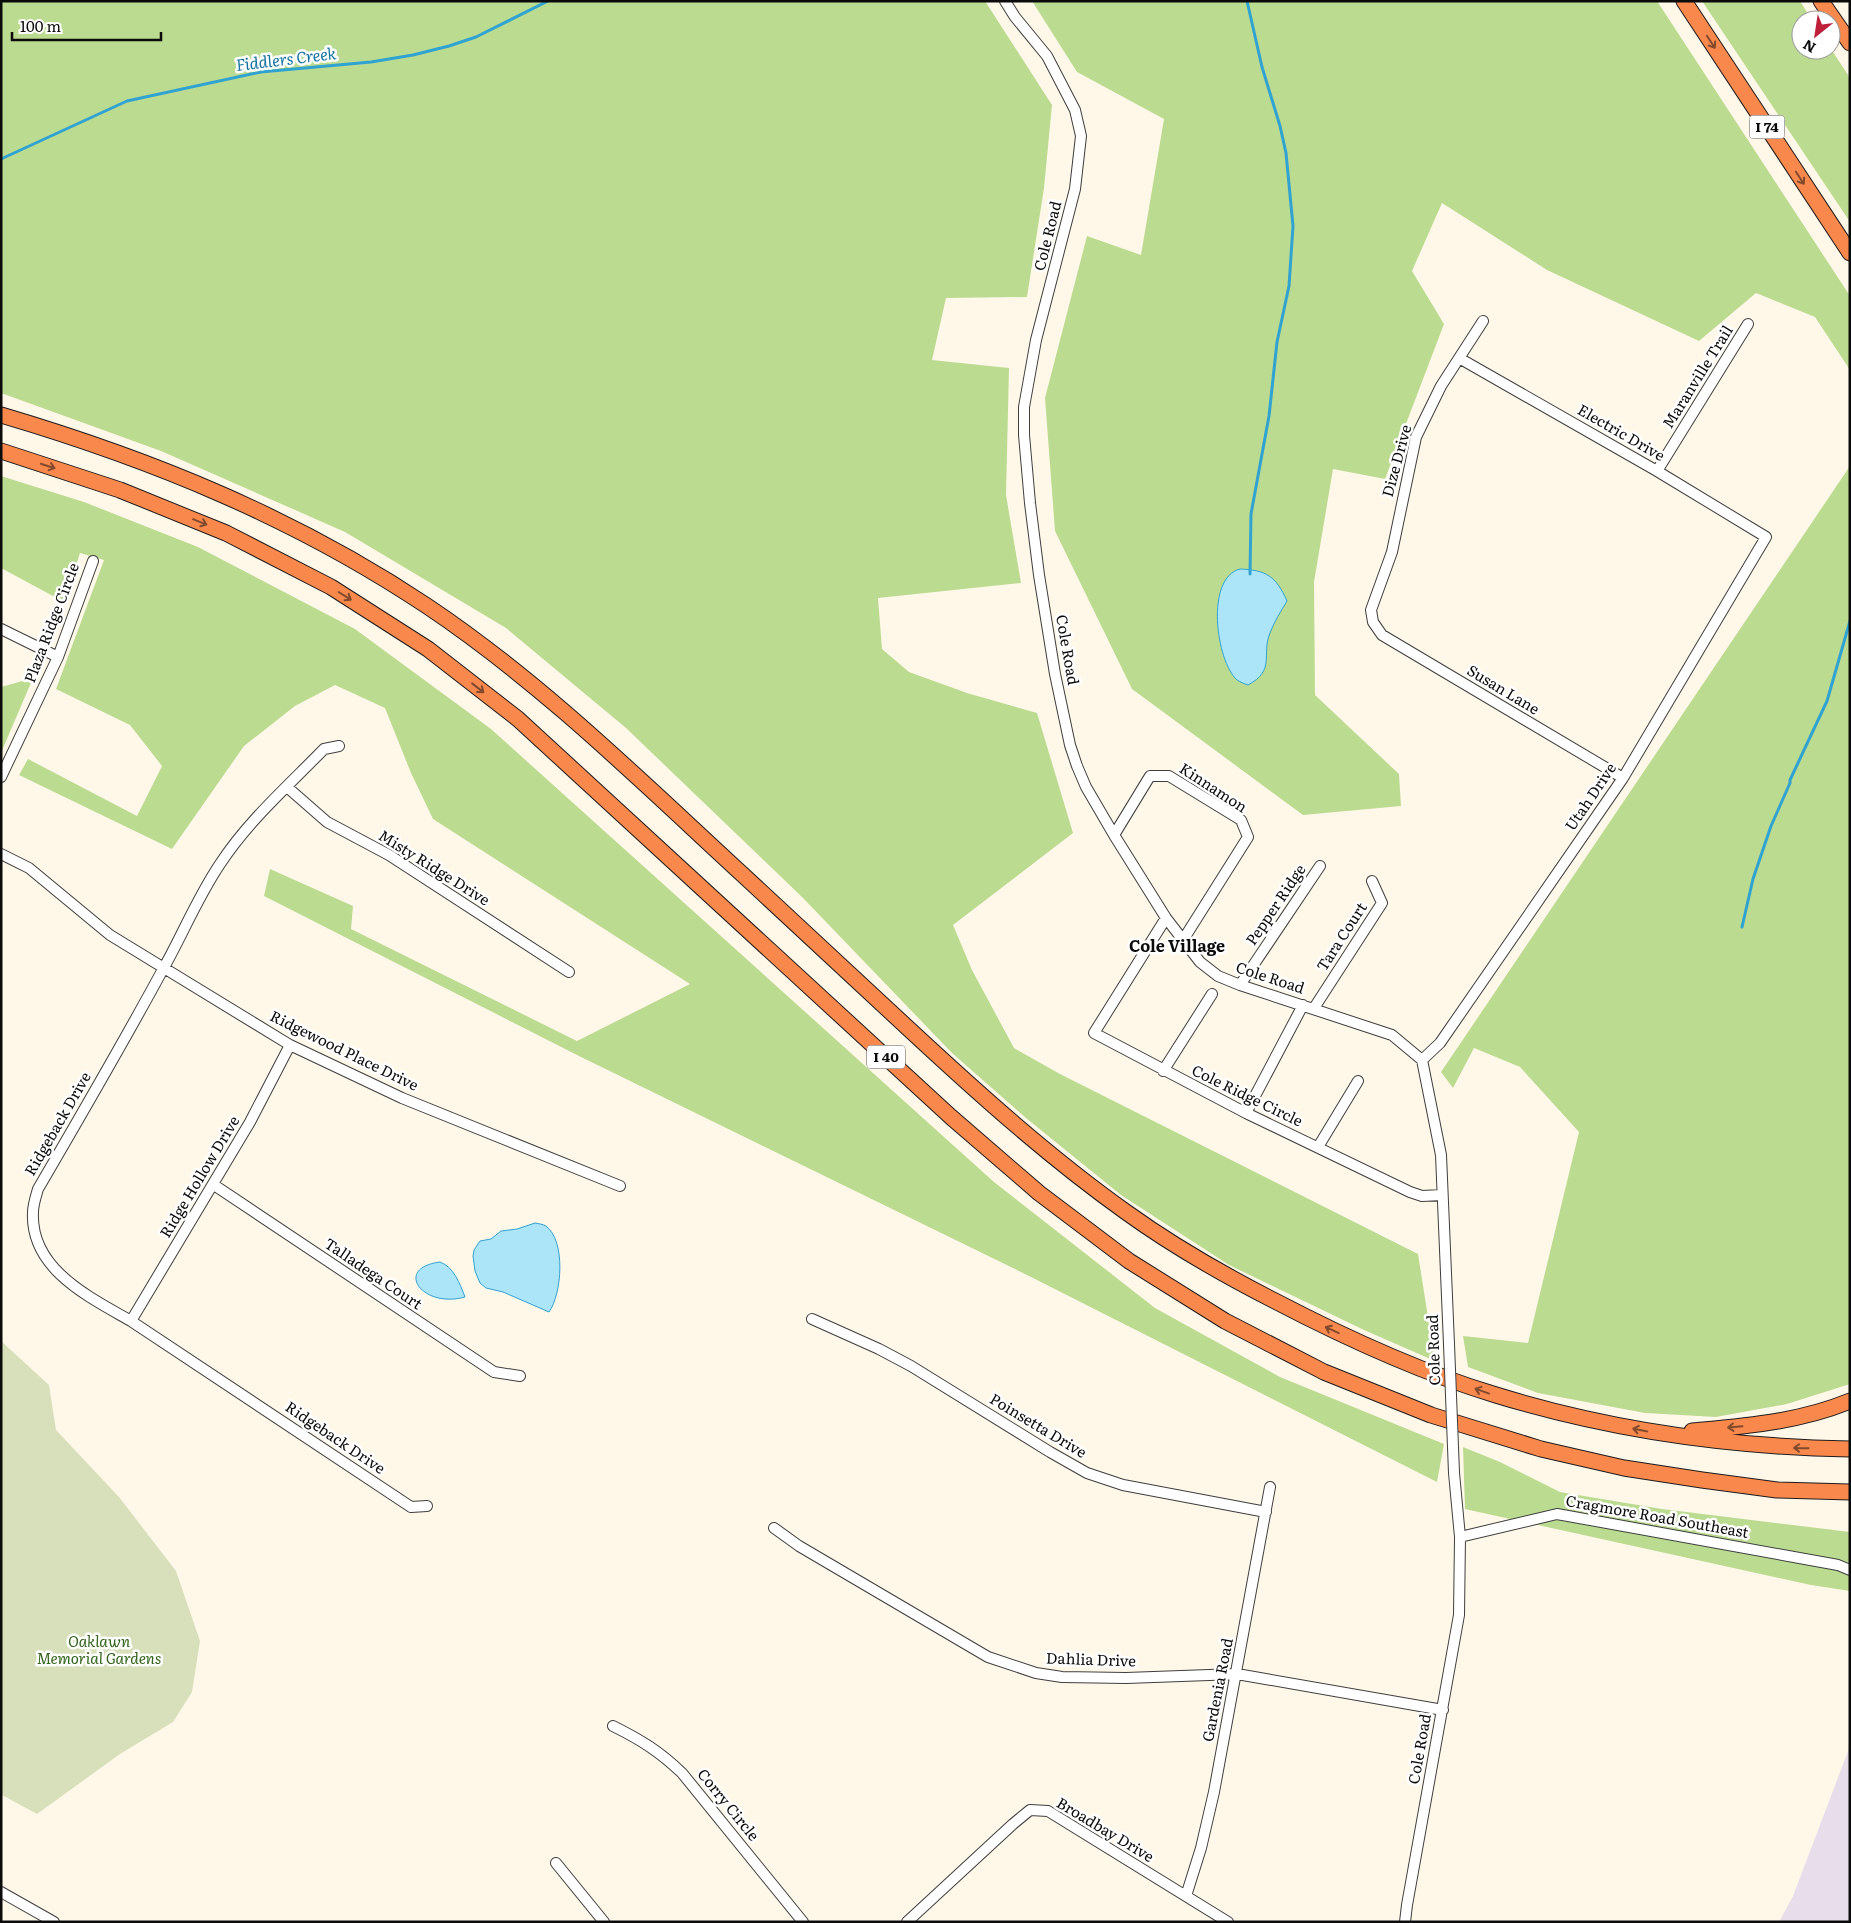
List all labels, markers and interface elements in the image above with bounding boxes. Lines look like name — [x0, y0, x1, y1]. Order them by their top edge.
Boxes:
scale bar — [12, 10, 161, 42]
north arrow — [1791, 10, 1841, 60]
text: 100 m — [20, 14, 61, 37]
one-way arrow — [1706, 35, 1716, 49]
text: N — [1799, 35, 1819, 59]
water label: Fiddlers Creek — [234, 40, 338, 76]
road number: I 74 — [1750, 115, 1784, 138]
one-way arrow — [1795, 170, 1805, 184]
street label: Cole Road — [1027, 198, 1066, 273]
street label: Maranville Trail — [1656, 320, 1738, 432]
street label: Electric Drive — [1574, 397, 1670, 466]
street label: Dize Drive — [1375, 422, 1416, 499]
one-way arrow — [39, 462, 55, 471]
one-way arrow — [192, 518, 207, 528]
street label: Plaza Ridge Circle — [17, 559, 84, 686]
one-way arrow — [337, 592, 351, 602]
street label: Cole Road — [1051, 613, 1086, 687]
street label: Susan Lane — [1463, 658, 1545, 720]
one-way arrow — [471, 683, 484, 694]
street label: Kinnamon — [1175, 756, 1252, 817]
street label: Utah Drive — [1558, 757, 1621, 835]
street label: Misty Ridge Drive — [375, 823, 495, 910]
street label: Pepper Ridge — [1239, 859, 1311, 949]
street label: Tara Court — [1310, 897, 1372, 975]
district label: Cole Village — [1129, 933, 1225, 957]
street label: Cole Road — [1233, 955, 1308, 998]
street label: Ridgewood Place Drive — [266, 1004, 423, 1096]
road number: I 40 — [867, 1046, 905, 1068]
street label: Cole Ridge Circle — [1188, 1058, 1307, 1132]
street label: Ridgeback Drive — [18, 1067, 96, 1179]
street label: Ridge Hollow Drive — [153, 1111, 244, 1242]
street label: Talladega Court — [320, 1231, 428, 1314]
street label: Cole Road — [1420, 1314, 1445, 1386]
one-way arrow — [1325, 1324, 1340, 1334]
one-way arrow — [1475, 1386, 1490, 1395]
street label: Poinsetta Drive — [986, 1387, 1092, 1463]
street label: Ridgeback Drive — [281, 1395, 391, 1479]
one-way arrow — [1727, 1422, 1743, 1432]
one-way arrow — [1632, 1424, 1648, 1434]
one-way arrow — [1793, 1443, 1810, 1453]
street label: Cragmore Road Southeast — [1564, 1488, 1751, 1543]
park label: Oaklawn Memorial Gardens — [37, 1629, 161, 1669]
street label: Gardenia Road — [1195, 1636, 1238, 1744]
street label: Dahlia Drive — [1046, 1645, 1137, 1672]
street label: Cole Road — [1401, 1712, 1436, 1786]
street label: Corry Circle — [693, 1763, 766, 1845]
street label: Broadbay Drive — [1053, 1790, 1159, 1867]

